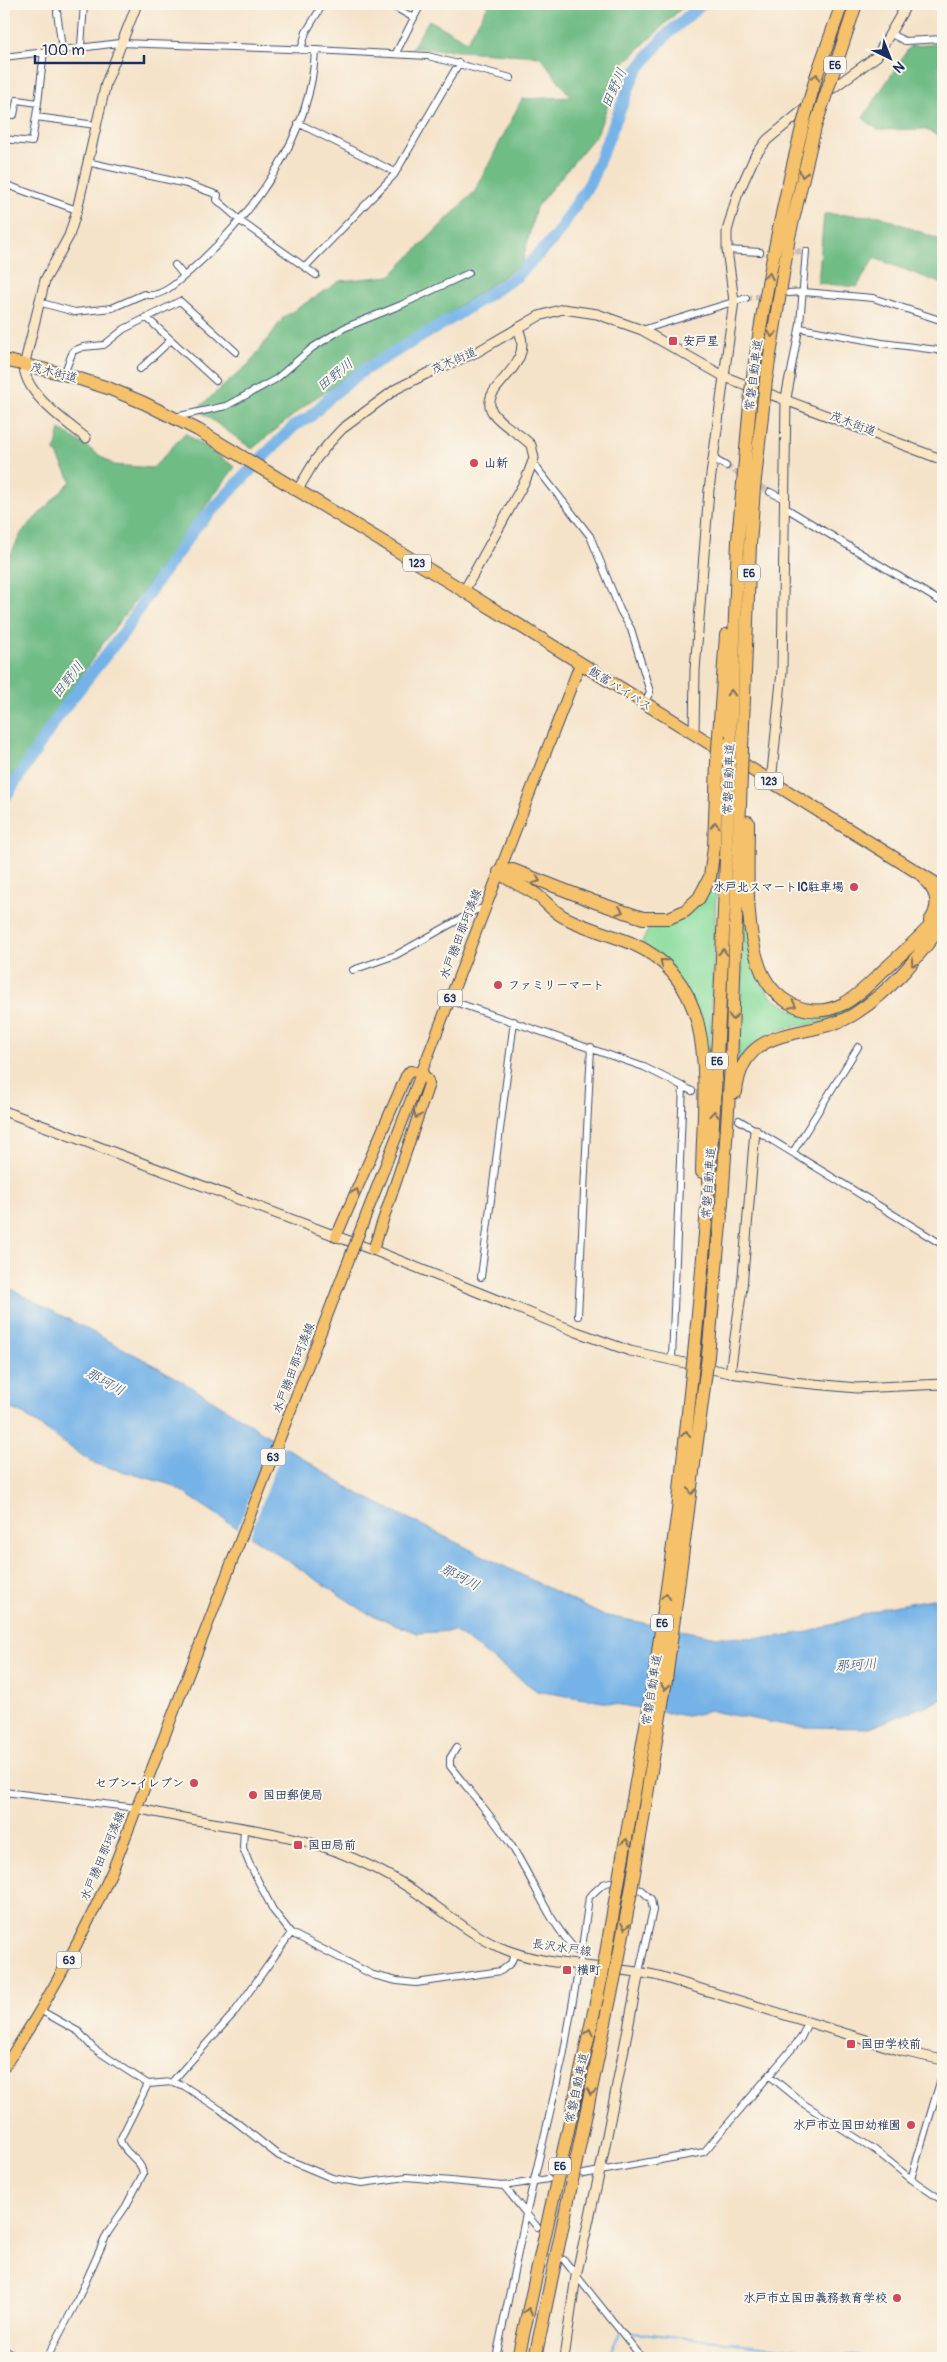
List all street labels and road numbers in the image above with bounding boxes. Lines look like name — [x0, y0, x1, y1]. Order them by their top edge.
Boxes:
road number: E6 — [824, 56, 846, 74]
street label: 常磐自動車道 — [742, 338, 766, 412]
street label: 茂木街道 — [429, 344, 479, 378]
street label: 茂木街道 — [29, 360, 79, 386]
street label: 茂木街道 — [828, 408, 878, 440]
road number: 123 — [403, 554, 431, 572]
road number: E6 — [738, 564, 760, 582]
street label: 飯富バイパス — [586, 664, 654, 714]
street label: 常磐自動車道 — [720, 743, 738, 815]
road number: 123 — [755, 772, 783, 789]
street label: 水戸勝田那珂湊線 — [437, 886, 485, 982]
road number: 63 — [438, 990, 462, 1006]
road number: E6 — [706, 1052, 728, 1070]
street label: 常磐自動車道 — [699, 1147, 719, 1219]
street label: 水戸勝田那珂湊線 — [270, 1320, 318, 1416]
road number: 63 — [260, 1448, 286, 1465]
road number: E6 — [651, 1615, 673, 1632]
street label: 常磐自動車道 — [639, 1653, 665, 1727]
street label: 水戸勝田那珂湊線 — [77, 1809, 129, 1903]
street label: 長沢水戸線 — [531, 1936, 593, 1960]
road number: 63 — [56, 1952, 82, 1968]
street label: 常磐自動車道 — [562, 2051, 592, 2125]
road number: E6 — [549, 2158, 571, 2174]

